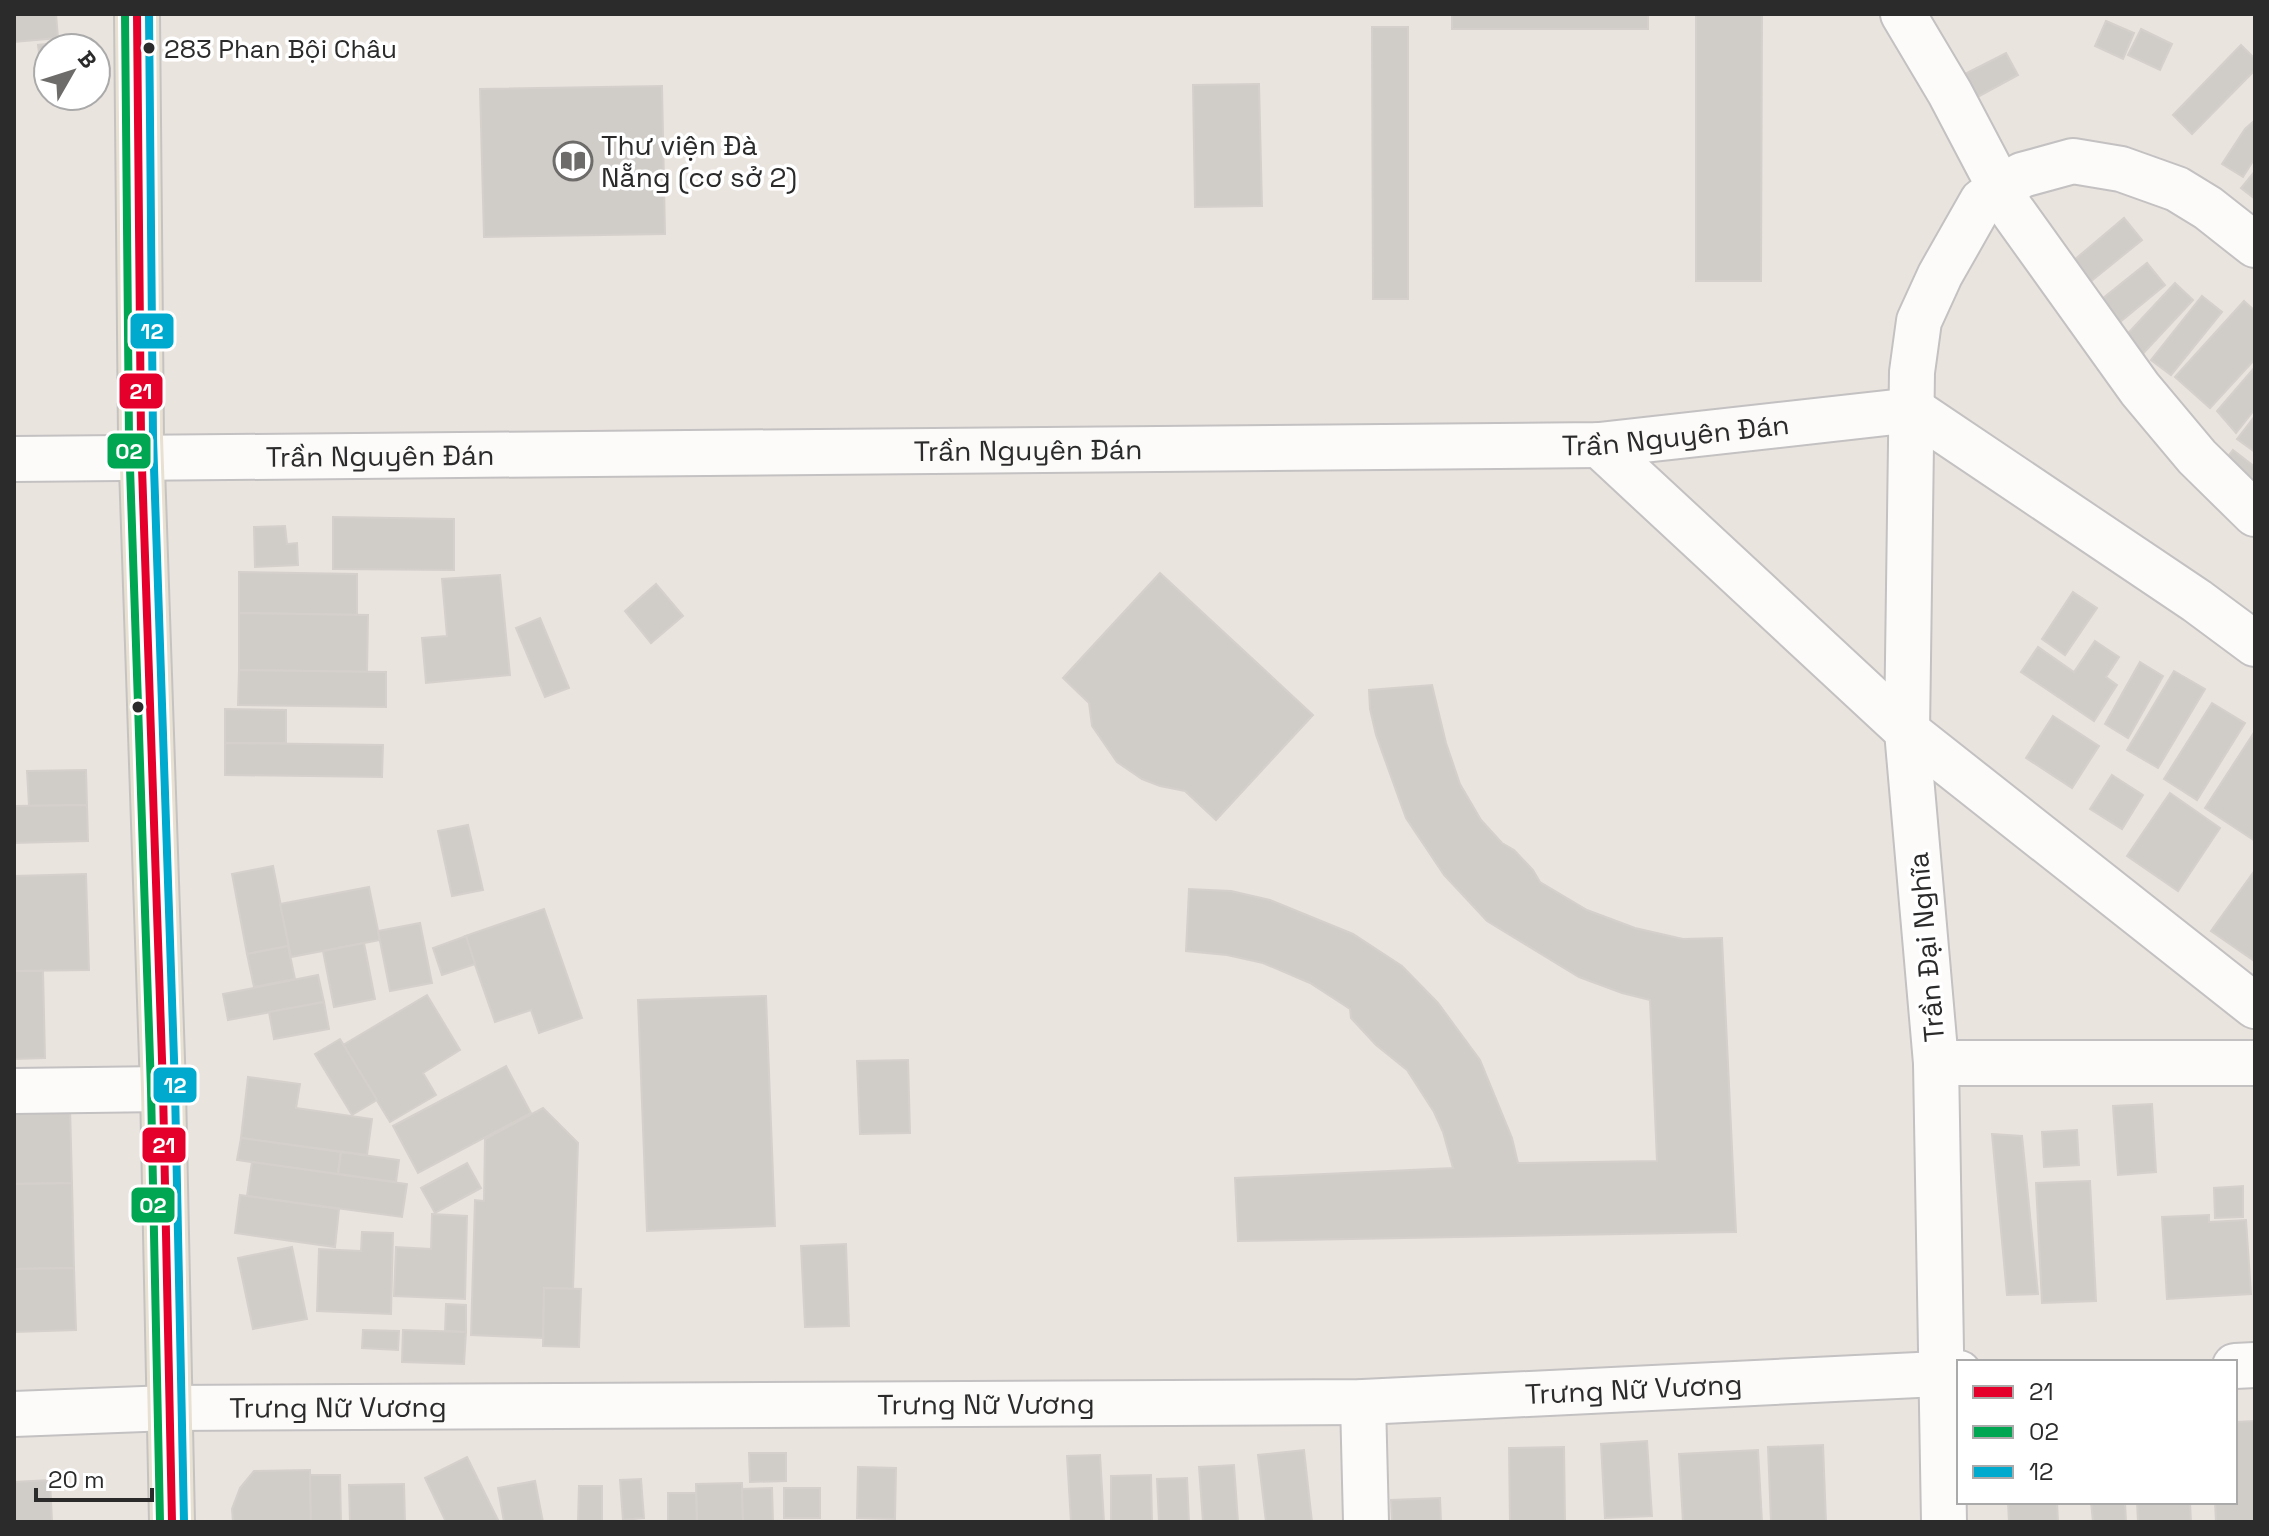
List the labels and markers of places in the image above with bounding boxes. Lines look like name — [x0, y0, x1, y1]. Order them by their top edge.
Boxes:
place label: 283 Phan Bội Châu — [164, 32, 397, 66]
marker: 283 Phan Bội Châu — [141, 40, 157, 56]
place label: Thư viện Đà Nẵng (cơ sở 2) — [601, 127, 797, 195]
library icon: Thư viện Đà Nẵng (cơ sở 2) — [552, 140, 594, 182]
unlabelled marker — [130, 699, 146, 715]

